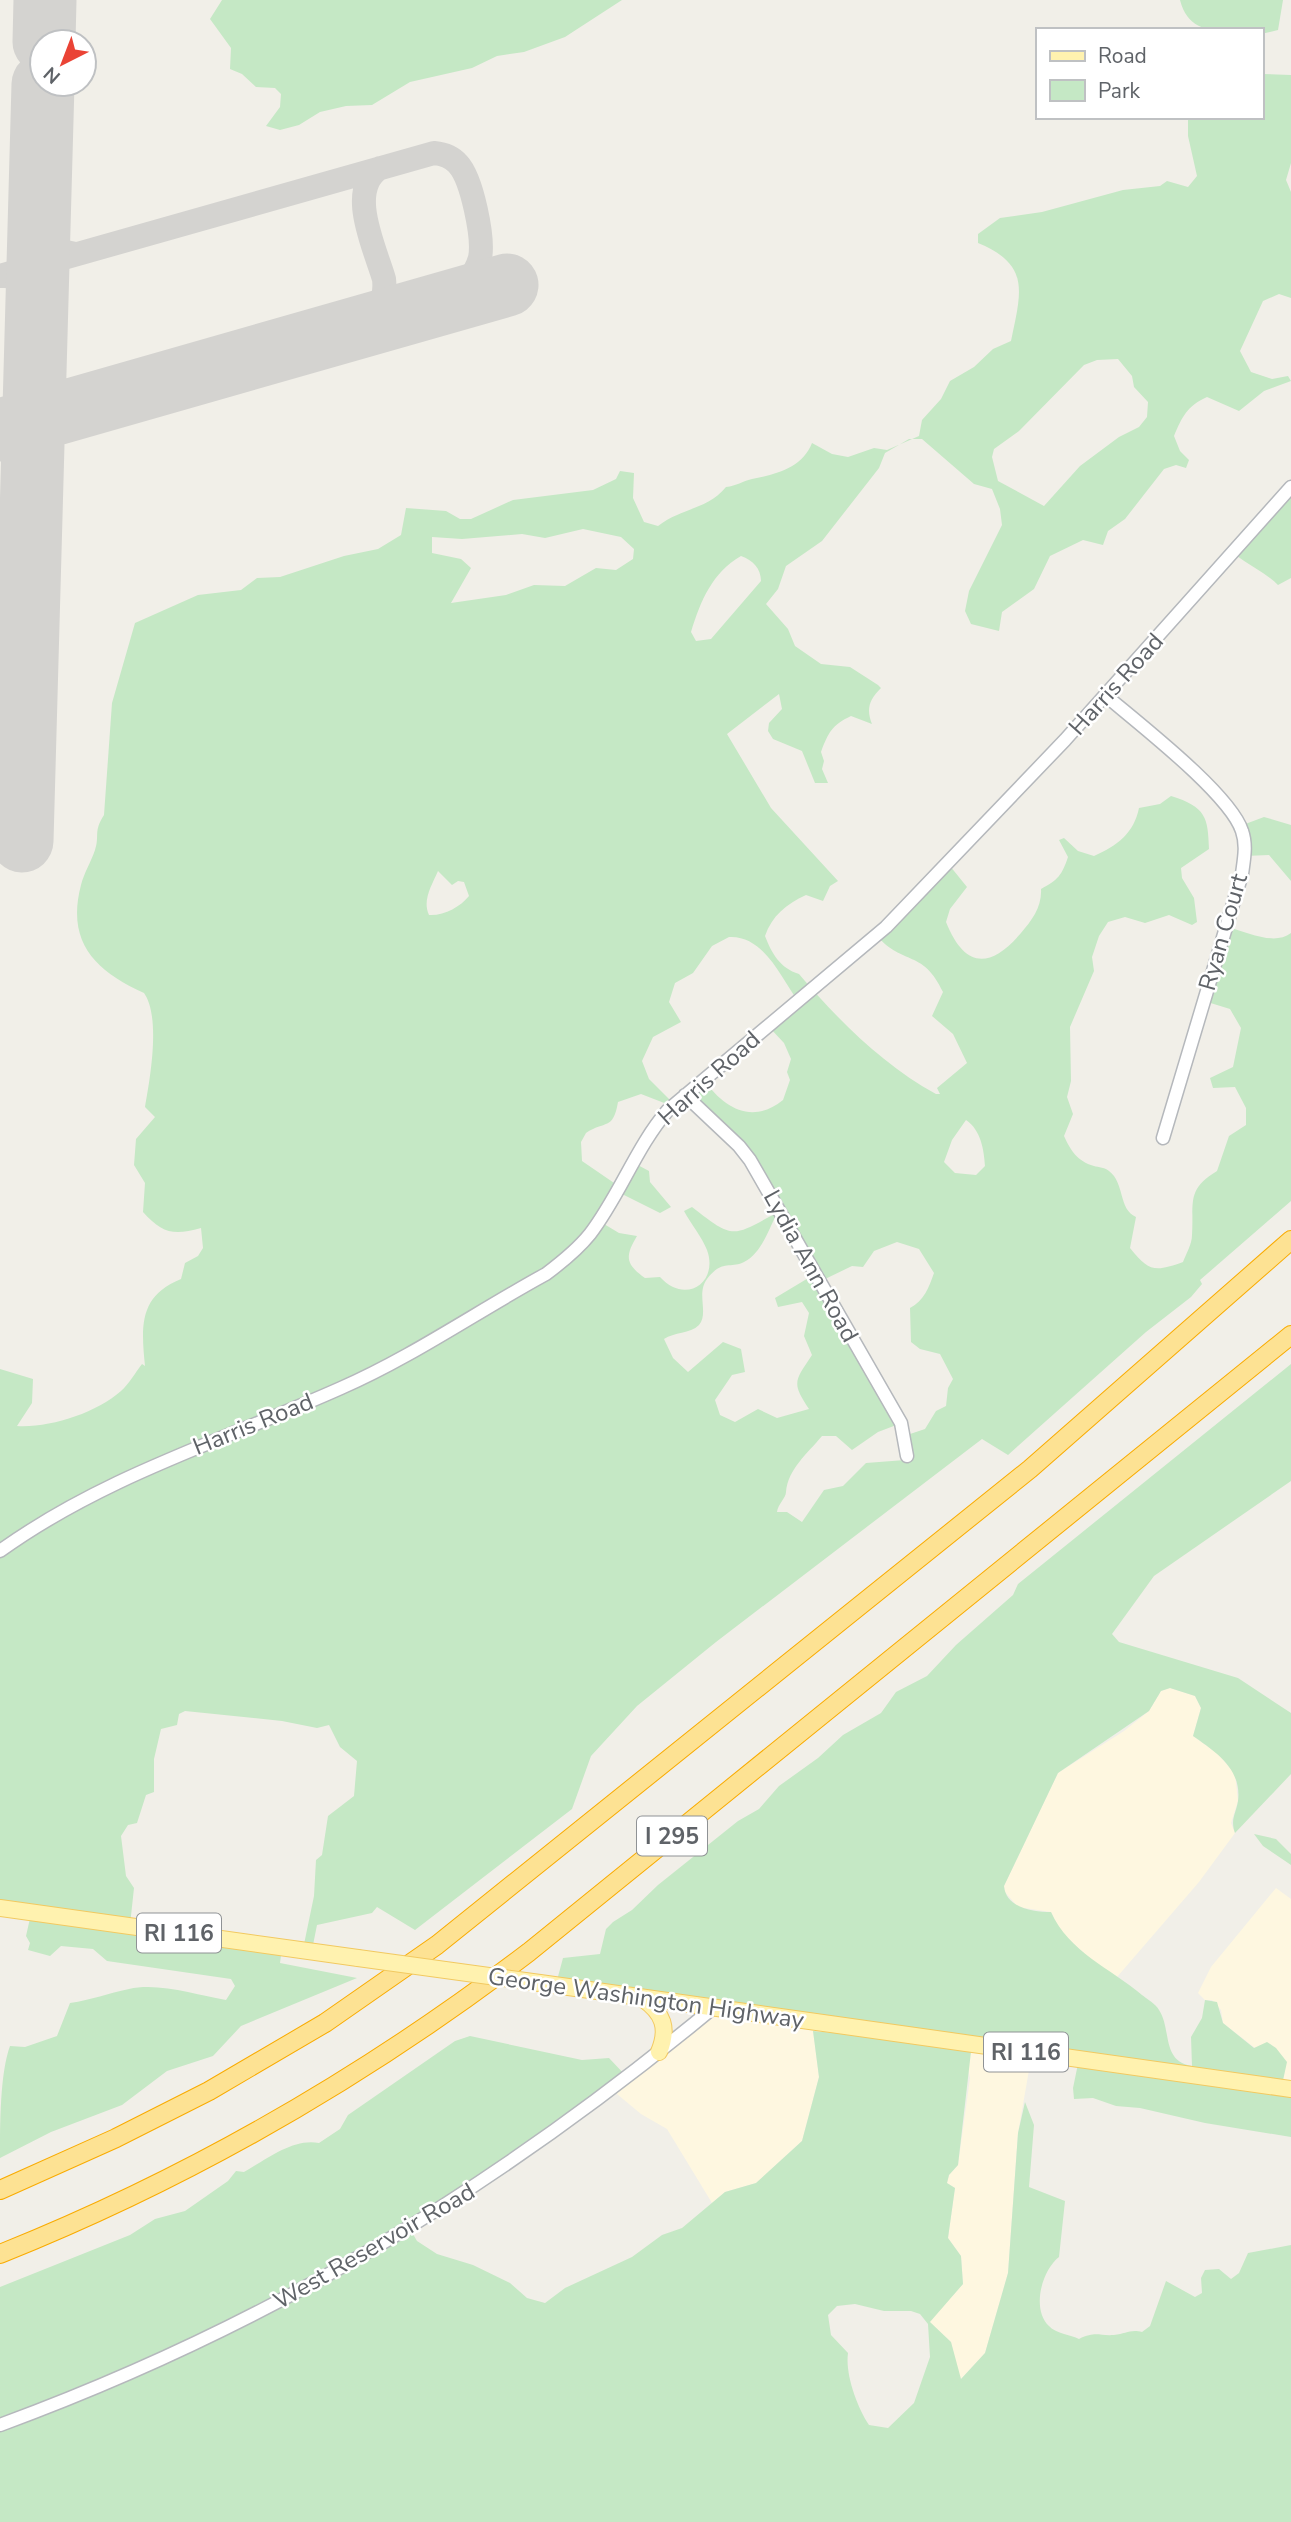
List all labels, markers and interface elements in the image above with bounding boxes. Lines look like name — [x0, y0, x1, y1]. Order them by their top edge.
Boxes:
north arrow — [28, 28, 98, 98]
legend — [1036, 28, 1263, 119]
text: Road — [1098, 42, 1147, 70]
text: N — [38, 60, 66, 89]
text: Park — [1098, 77, 1140, 105]
street label: Harris Road — [1062, 626, 1170, 742]
street label: Ryan Court — [1191, 869, 1255, 994]
street label: Harris Road — [651, 1024, 767, 1132]
street label: Lydia Ann Road — [756, 1184, 866, 1348]
street label: Harris Road — [188, 1385, 318, 1463]
road number: I 295 — [637, 1816, 707, 1856]
road number: RI 116 — [137, 1914, 221, 1952]
street label: George Washington Highway — [486, 1960, 807, 2036]
road number: RI 116 — [984, 2033, 1068, 2072]
street label: West Reservoir Road — [267, 2175, 481, 2317]

